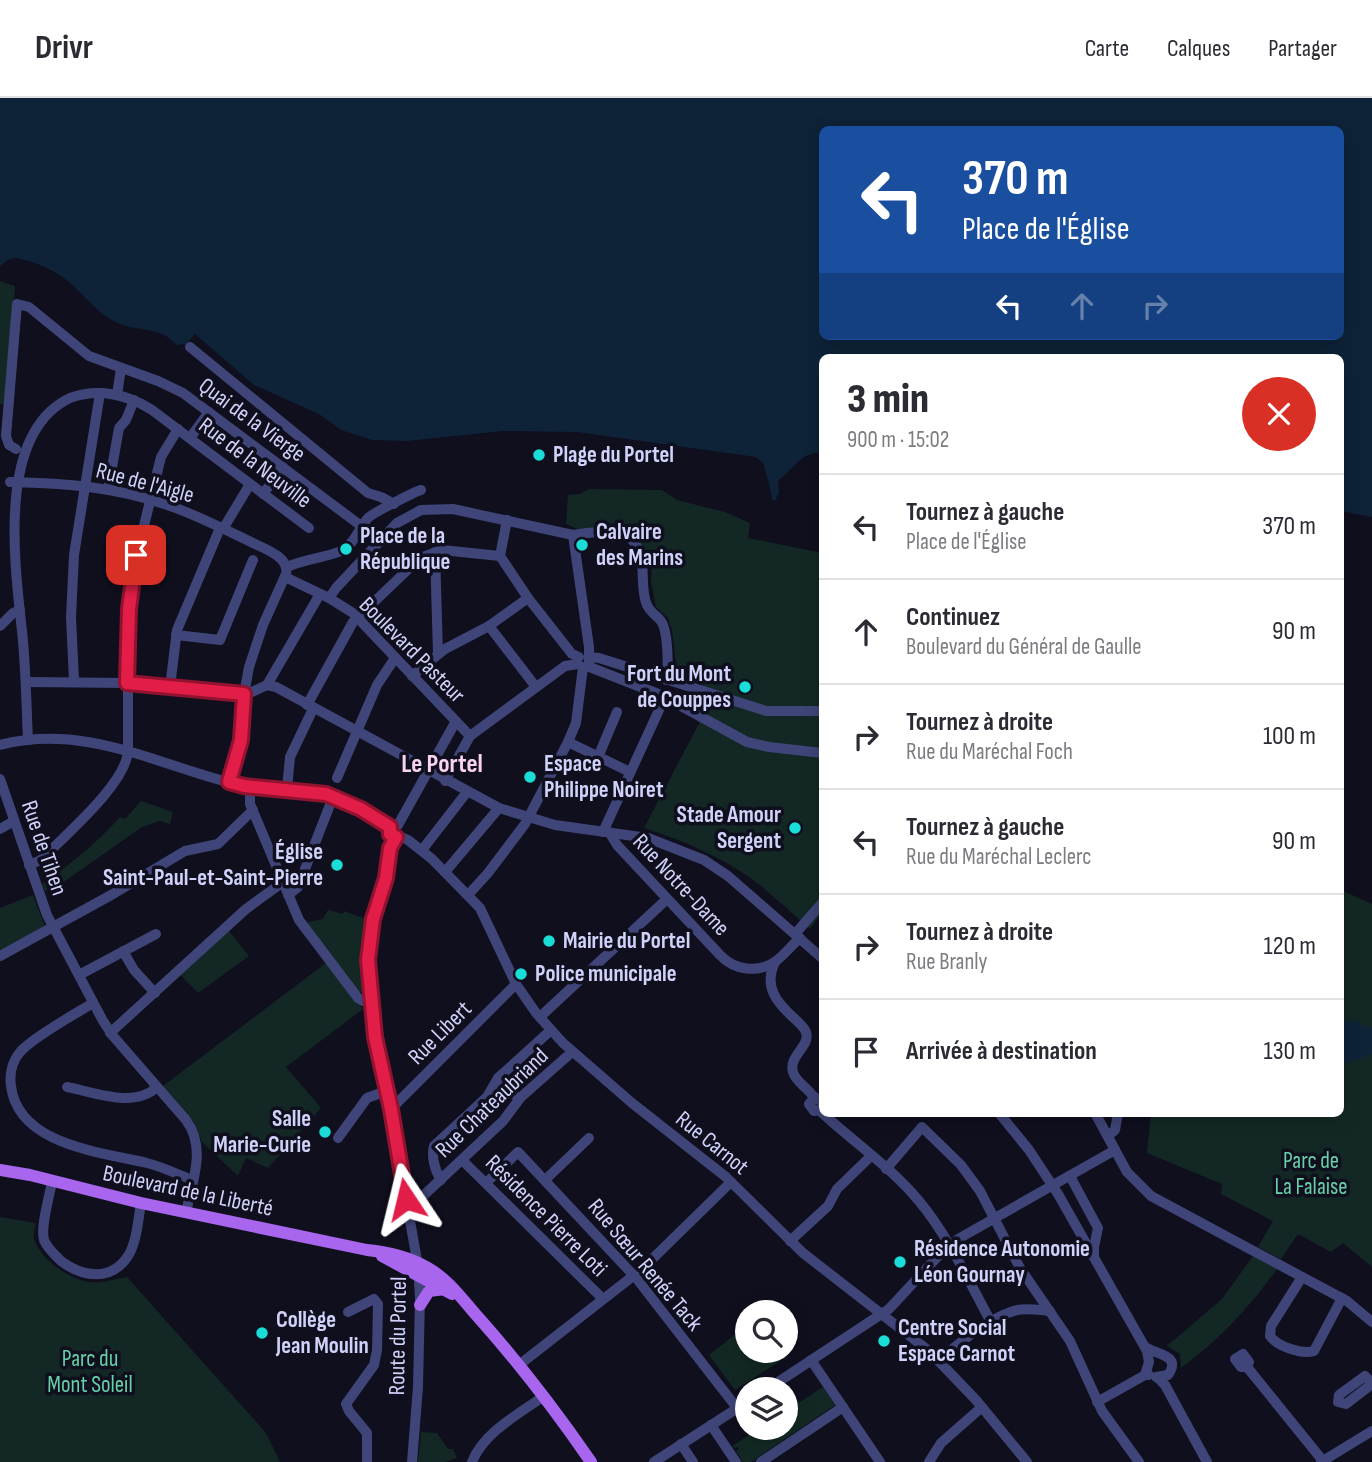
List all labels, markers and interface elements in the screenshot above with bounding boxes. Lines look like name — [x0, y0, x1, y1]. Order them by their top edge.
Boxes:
text: Drivr — [35, 28, 93, 68]
text: Carte — [1085, 34, 1129, 63]
text: Calques — [1167, 34, 1230, 63]
text: Partager — [1268, 34, 1337, 63]
text: 370 m — [962, 150, 1069, 209]
icon: left — [847, 154, 938, 245]
text: Place de l'Église — [962, 210, 1130, 249]
icon: left — [990, 287, 1028, 325]
icon: ahead — [1063, 287, 1101, 325]
icon: right — [1136, 287, 1174, 325]
street label: Quai de la Vierge — [193, 372, 311, 468]
text: 3 min — [847, 374, 929, 425]
button: close — [1242, 377, 1316, 451]
street label: Rue de la Neuville — [193, 411, 317, 515]
text: 900 m · 15:02 — [847, 426, 949, 454]
place label: Plage du Portel — [553, 441, 674, 469]
marker: Plage du Portel — [531, 447, 547, 463]
street label: Rue de l'Aigle — [93, 456, 197, 510]
text: Tournez à gauche — [906, 497, 1064, 528]
icon: left — [847, 508, 885, 546]
text: 370 m — [1262, 511, 1316, 542]
place label: Calvaire des Marins — [596, 518, 683, 572]
place label: Place de la République — [360, 522, 450, 576]
pin — [106, 525, 166, 585]
text: Place de l'Église — [906, 528, 1026, 556]
icon: arrive — [117, 536, 155, 574]
marker: Calvaire des Marins — [574, 537, 590, 553]
marker: Place de la République — [338, 541, 354, 557]
street label: Boulevard Pasteur — [353, 591, 471, 709]
text: Continuez — [906, 602, 1000, 633]
icon: ahead — [847, 613, 885, 651]
text: 90 m — [1272, 616, 1316, 647]
text: Boulevard du Général de Gaulle — [906, 633, 1142, 661]
place label: Fort du Mont de Couppes — [627, 660, 731, 714]
marker: Fort du Mont de Couppes — [737, 679, 753, 695]
text: Tournez à droite — [906, 707, 1053, 738]
icon: right — [847, 718, 885, 756]
text: 100 m — [1263, 721, 1316, 752]
text: Rue du Maréchal Foch — [906, 738, 1073, 766]
district label: Le Portel — [401, 749, 483, 780]
place label: Espace Philippe Noiret — [544, 750, 664, 804]
marker: Espace Philippe Noiret — [522, 769, 538, 785]
street label: Rue de Tihen — [15, 797, 73, 899]
place label: Stade Amour Sergent — [677, 801, 781, 855]
text: Tournez à gauche — [906, 812, 1064, 843]
marker: Stade Amour Sergent — [787, 820, 803, 836]
icon: left — [847, 823, 885, 861]
text: 90 m — [1272, 826, 1316, 857]
street label: Rue Notre-Dame — [627, 828, 735, 942]
place label: Église Saint-Paul-et-Saint-Pierre — [103, 838, 323, 892]
text: Rue du Maréchal Leclerc — [906, 843, 1092, 871]
marker: Église Saint-Paul-et-Saint-Pierre — [329, 857, 345, 873]
text: Tournez à droite — [906, 917, 1053, 948]
place label: Mairie du Portel — [563, 927, 690, 955]
icon: right — [847, 928, 885, 966]
text: 120 m — [1263, 931, 1316, 962]
marker: Mairie du Portel — [541, 933, 557, 949]
text: Rue Branly — [906, 948, 987, 976]
place label: Police municipale — [535, 960, 677, 988]
marker: Police municipale — [513, 966, 529, 982]
street label: Rue Libert — [402, 995, 478, 1071]
icon: arrive — [847, 1033, 885, 1071]
text: Arrivée à destination — [906, 1036, 1097, 1067]
text: 130 m — [1264, 1036, 1316, 1067]
street label: Rue Chateaubriand — [430, 1042, 554, 1164]
place label: Salle Marie-Curie — [213, 1105, 311, 1159]
street label: Rue Carnot — [670, 1105, 754, 1181]
marker: Salle Marie-Curie — [317, 1124, 333, 1140]
park label: Parc de La Falaise — [1274, 1147, 1348, 1201]
street label: Résidence Pierre Loti — [479, 1149, 613, 1283]
street label: Boulevard de la Liberté — [100, 1159, 276, 1223]
position arrow — [369, 1162, 443, 1236]
street label: Rue Sœur Renée Tack — [582, 1193, 709, 1337]
place label: Résidence Autonomie Léon Gournay — [914, 1235, 1090, 1289]
marker: Résidence Autonomie Léon Gournay — [892, 1254, 908, 1270]
street label: Route du Portel — [383, 1276, 413, 1396]
map controls — [735, 1300, 798, 1440]
button: search — [735, 1300, 798, 1363]
place label: Collège Jean Moulin — [275, 1306, 369, 1360]
place label: Centre Social Espace Carnot — [898, 1314, 1016, 1368]
marker: Collège Jean Moulin — [254, 1325, 270, 1341]
marker: Centre Social Espace Carnot — [876, 1333, 892, 1349]
park label: Parc du Mont Soleil — [47, 1345, 133, 1399]
button: layers — [735, 1377, 798, 1440]

